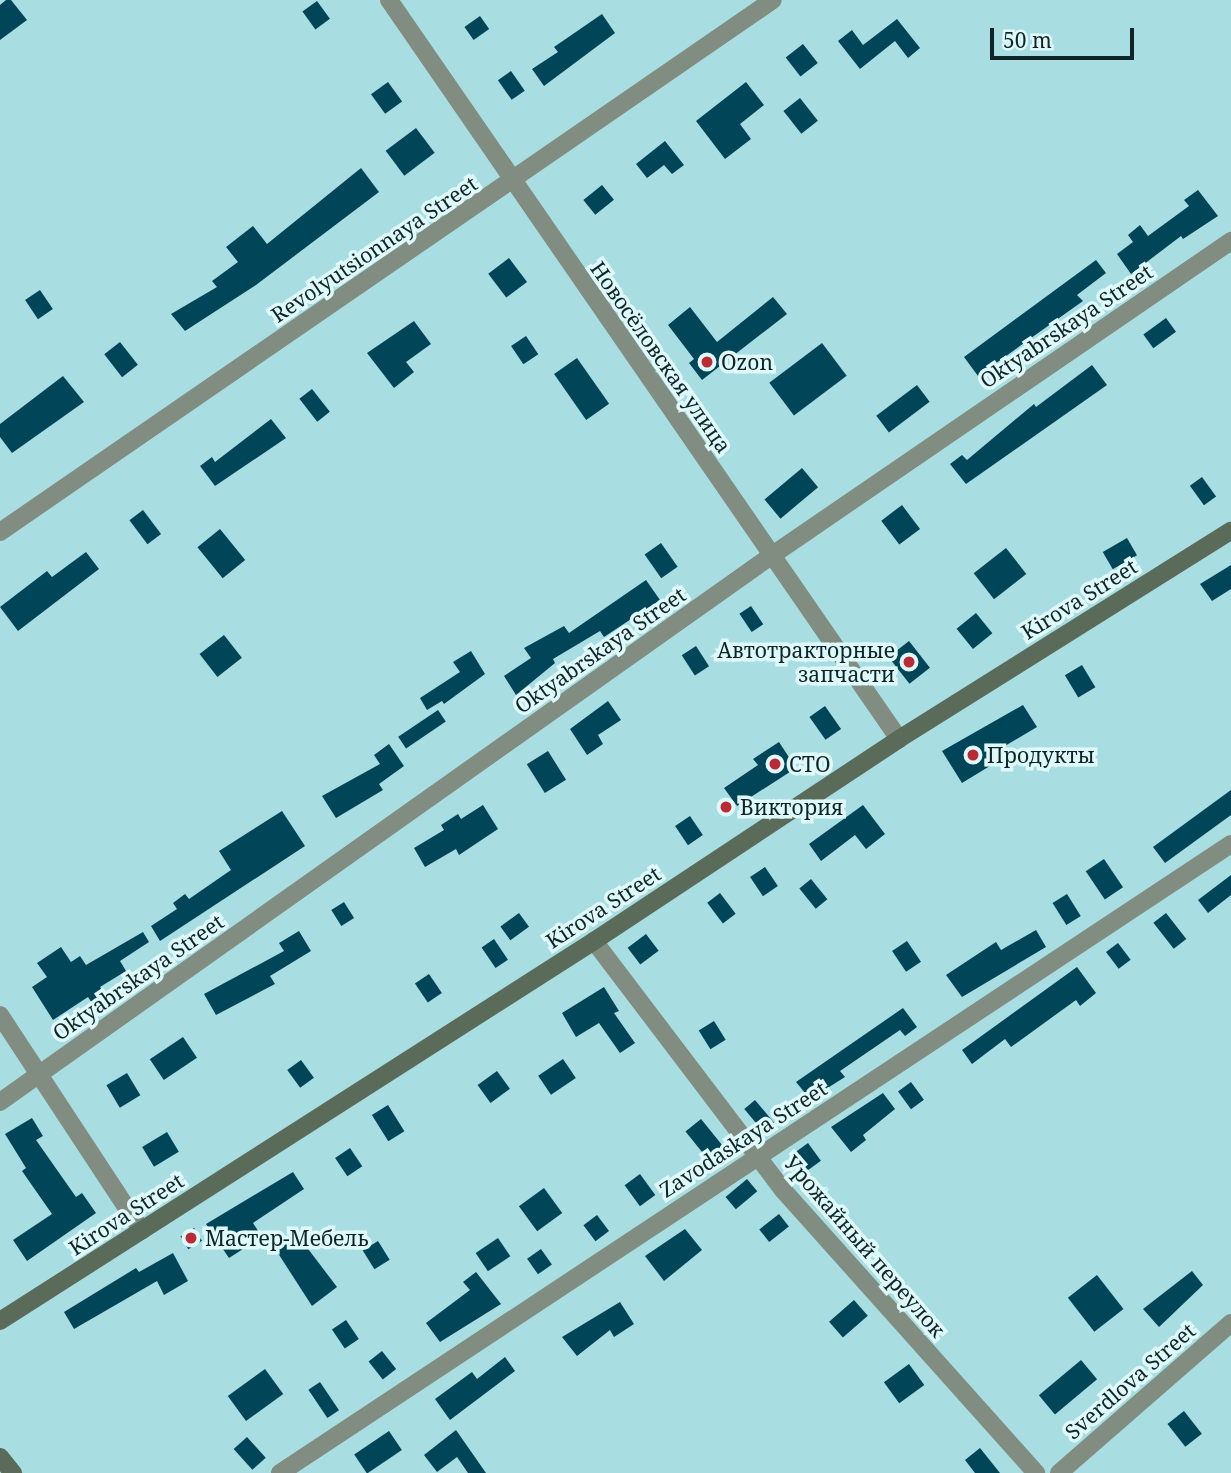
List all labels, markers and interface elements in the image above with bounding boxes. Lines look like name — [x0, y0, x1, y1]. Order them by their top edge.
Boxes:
scale bar — [993, 14, 1136, 58]
text: 50 m — [1003, 26, 1052, 54]
street label: Revolyutsionnaya Street — [266, 171, 482, 327]
street label: Новосёловская улица — [585, 256, 737, 458]
street label: Oktyabrskaya Street — [975, 259, 1157, 393]
place label: Ozon — [721, 349, 773, 375]
marker: Ozon — [699, 354, 715, 370]
street label: Kirova Street — [1017, 553, 1141, 645]
street label: Oktyabrskaya Street — [510, 582, 690, 718]
place label: Автотракторные запчасти — [717, 637, 895, 687]
marker: Автотракторные запчасти — [901, 654, 917, 670]
place label: Продукты — [987, 742, 1095, 768]
marker: Продукты — [965, 747, 981, 763]
place label: СТО — [789, 751, 830, 777]
marker: СТО — [767, 756, 783, 772]
place label: Виктория — [740, 794, 843, 820]
marker: Виктория — [718, 799, 734, 815]
street label: Kirova Street — [541, 861, 665, 953]
street label: Oktyabrskaya Street — [48, 909, 228, 1045]
street label: Zavodaskaya Street — [655, 1076, 831, 1202]
street label: Урожайный переулок — [779, 1150, 951, 1342]
street label: Kirova Street — [64, 1168, 188, 1260]
place label: Мастер-Мебель — [205, 1225, 369, 1251]
marker: Мастер-Мебель — [183, 1230, 199, 1246]
street label: Sverdlova Street — [1060, 1318, 1200, 1444]

